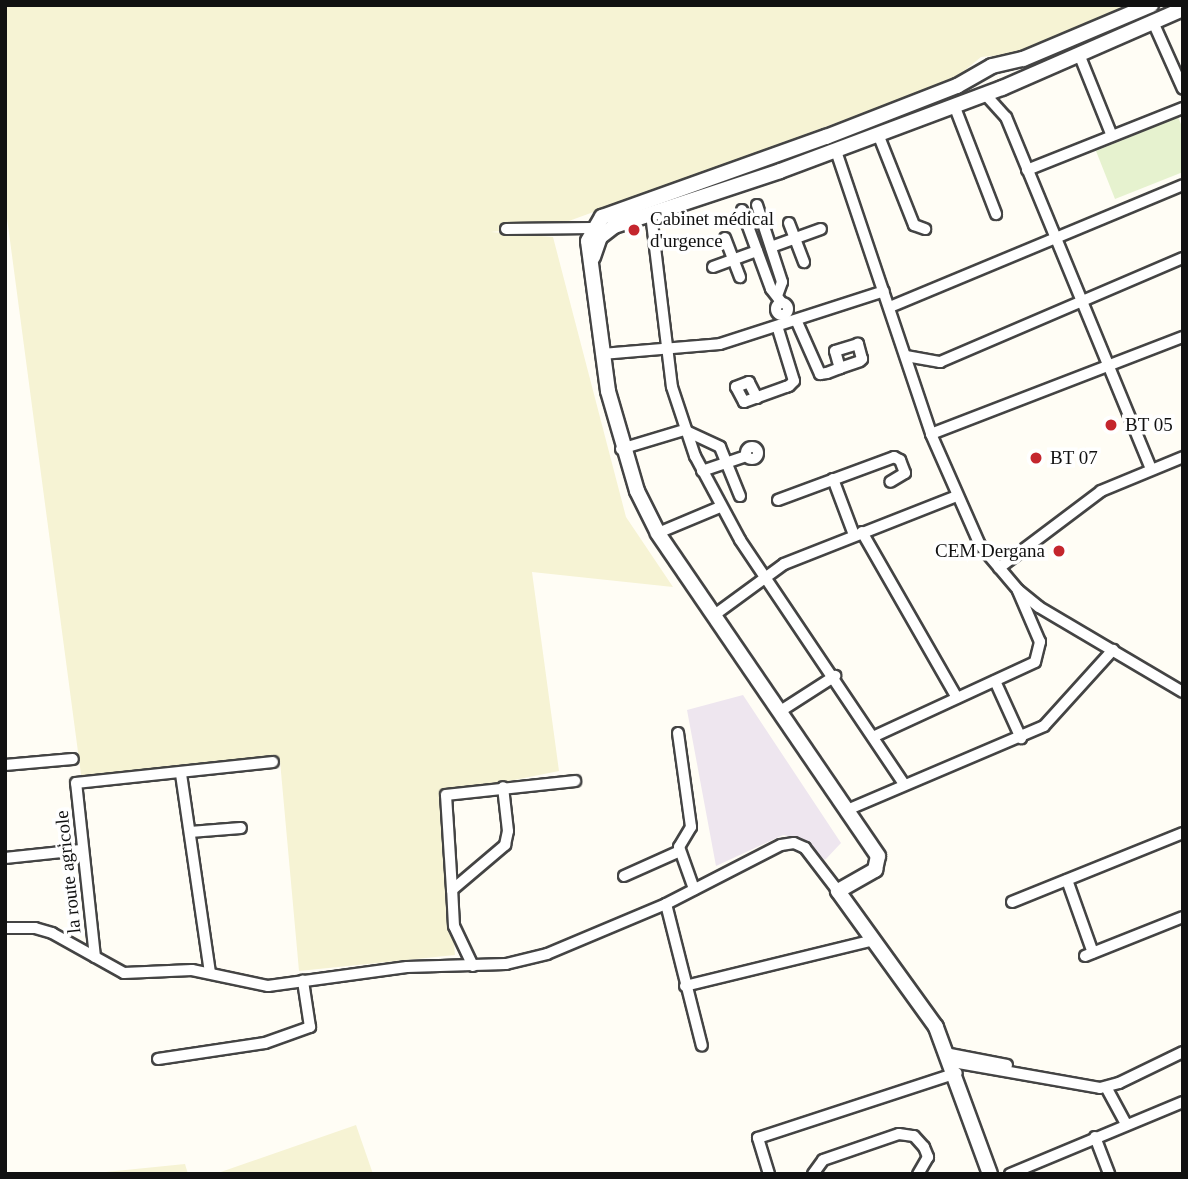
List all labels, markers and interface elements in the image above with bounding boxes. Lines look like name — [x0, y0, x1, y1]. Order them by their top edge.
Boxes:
place label: Cabinet médical d'urgence — [650, 208, 774, 252]
marker: Cabinet médical d'urgence — [624, 220, 644, 240]
place label: BT 05 — [1125, 414, 1173, 436]
marker: BT 05 — [1103, 417, 1119, 433]
place label: BT 07 — [1050, 447, 1098, 469]
marker: BT 07 — [1028, 450, 1044, 466]
place label: CEM Dergana — [935, 540, 1045, 562]
marker: CEM Dergana — [1051, 543, 1067, 559]
street label: la route agricole — [50, 809, 86, 935]

